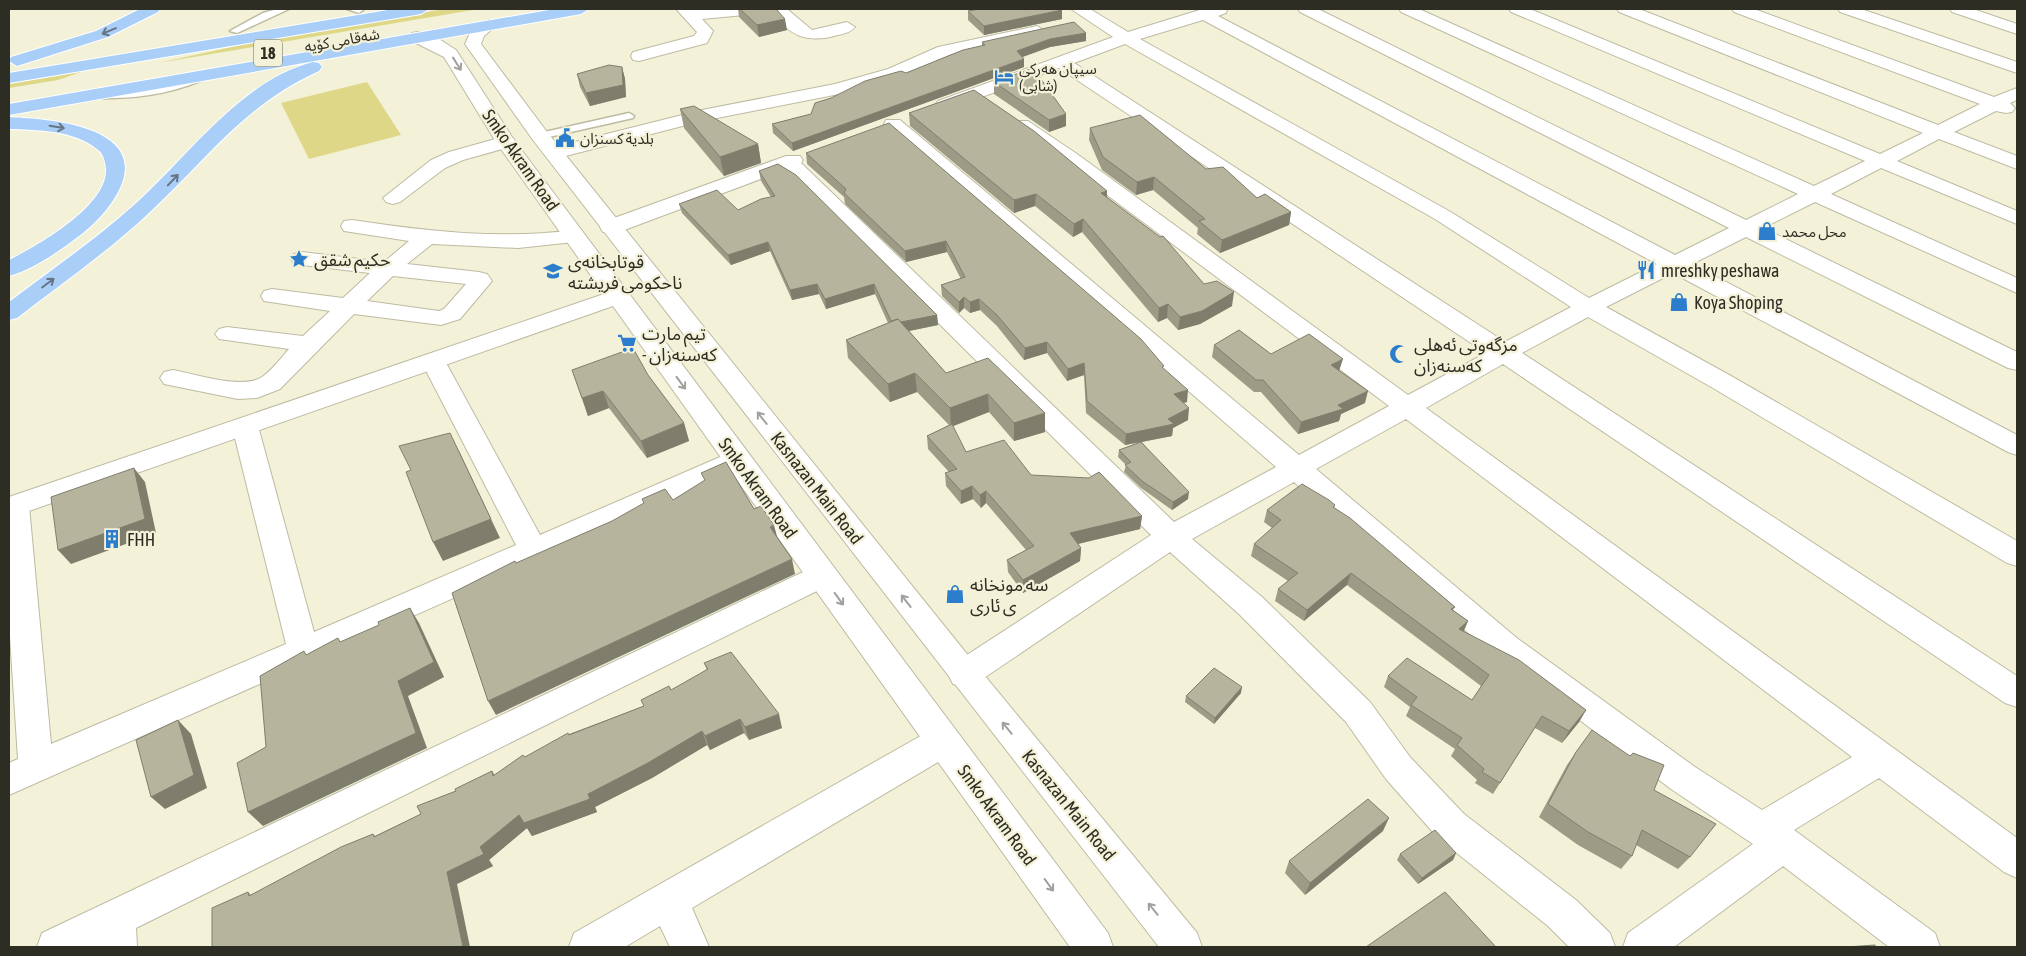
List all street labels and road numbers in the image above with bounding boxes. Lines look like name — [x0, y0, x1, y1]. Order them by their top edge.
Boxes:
street label: شەقامی کۆیە — [303, 25, 381, 56]
road number: 18 — [254, 40, 282, 66]
street label: Smko Akram Road — [478, 105, 564, 215]
street label: Kasnazan Main Road — [767, 428, 867, 548]
street label: Smko Akram Road — [715, 434, 801, 542]
street label: Kasnazan Main Road — [1018, 745, 1120, 865]
street label: Smko Akram Road — [954, 761, 1040, 869]

